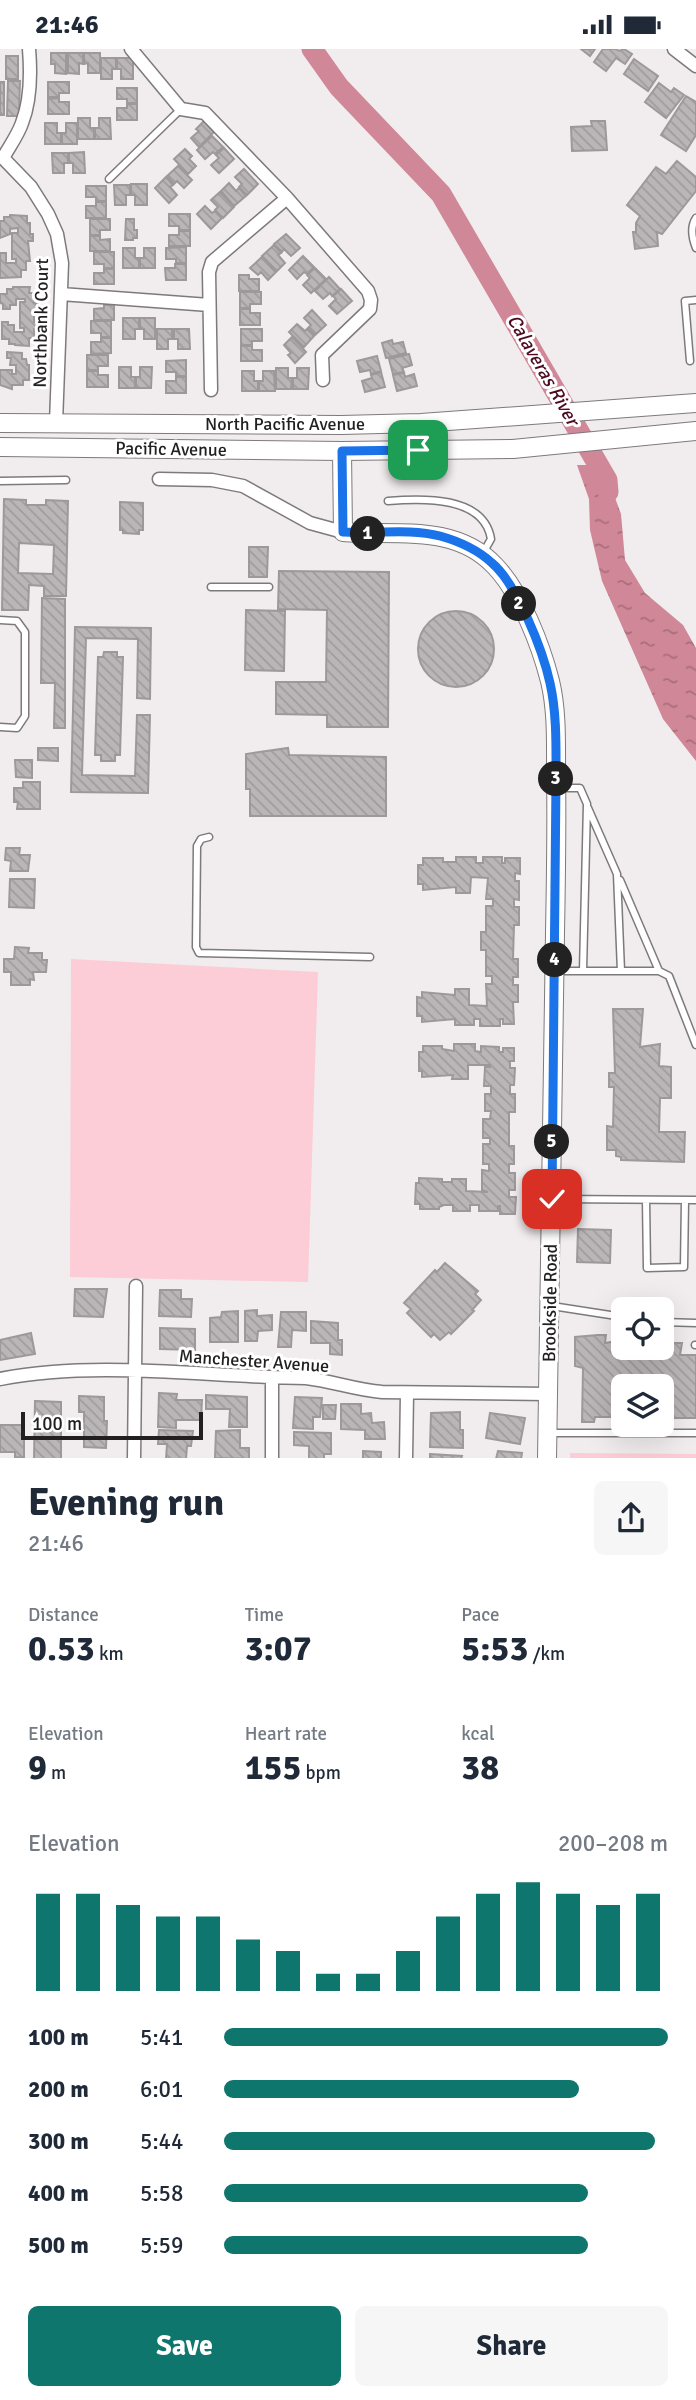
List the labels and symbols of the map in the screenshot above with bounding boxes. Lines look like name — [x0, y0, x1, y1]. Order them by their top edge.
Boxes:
street label: Northbank Court — [29, 258, 53, 388]
water label: Calaveras River — [502, 310, 586, 432]
street label: North Pacific Avenue — [205, 413, 365, 435]
pin — [388, 420, 448, 480]
street label: Pacific Avenue — [115, 437, 227, 461]
pin: 1 — [350, 517, 386, 552]
pin: 2 — [502, 587, 536, 621]
pin: 3 — [538, 761, 574, 797]
pin: 4 — [538, 943, 572, 977]
pin: 5 — [534, 1125, 570, 1159]
pin — [522, 1169, 582, 1229]
street label: Brookside Road — [538, 1244, 562, 1362]
street label: Manchester Avenue — [178, 1345, 330, 1377]
scale bar — [21, 1409, 203, 1441]

